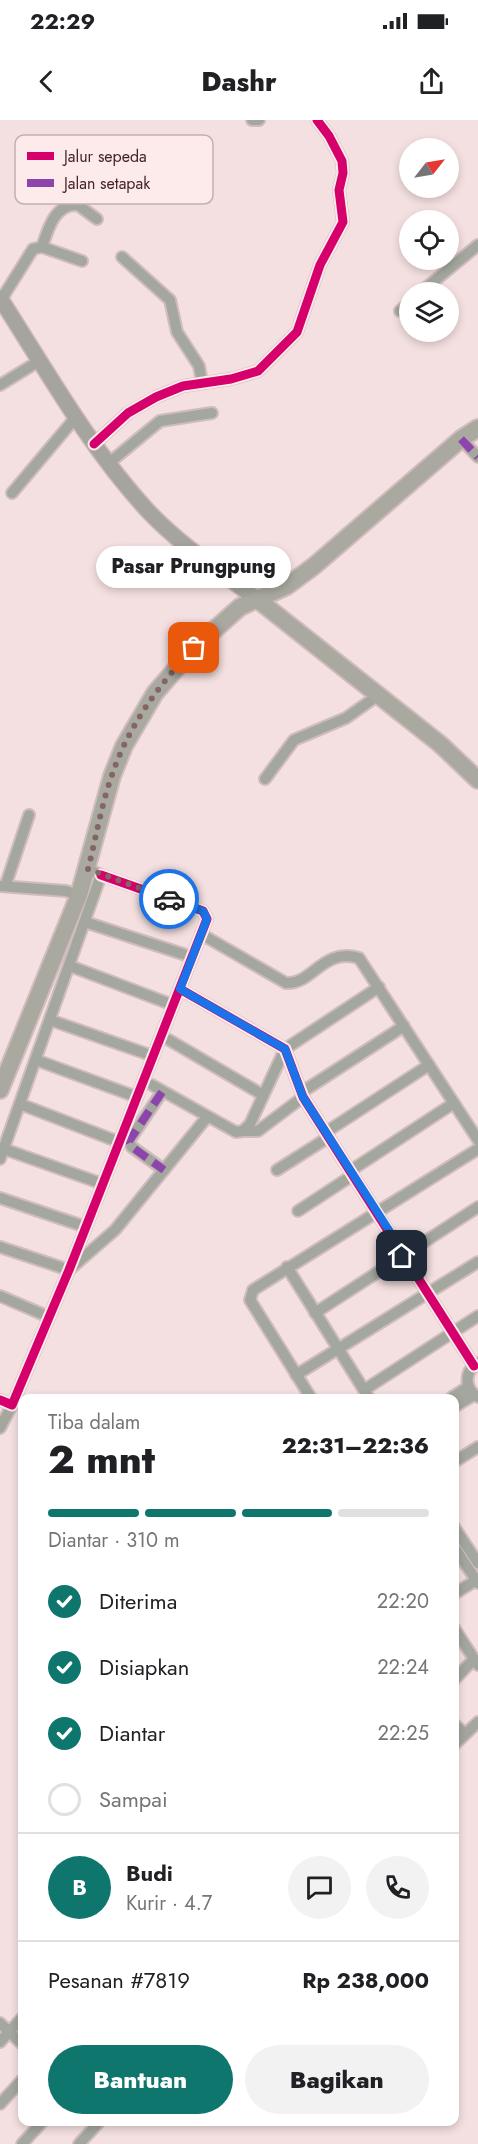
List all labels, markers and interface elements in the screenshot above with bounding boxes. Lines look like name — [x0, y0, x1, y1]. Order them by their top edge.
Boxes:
text: 22:29 — [30, 5, 95, 37]
text: Dashr — [201, 62, 277, 101]
icon: back — [30, 65, 63, 98]
icon: share — [415, 65, 448, 98]
legend — [15, 135, 213, 204]
north arrow — [399, 138, 459, 198]
map controls — [399, 138, 459, 342]
text: Jalur sepeda — [62, 145, 147, 168]
text: Jalan setapak — [62, 172, 151, 195]
button: locate — [399, 210, 459, 270]
button: layers — [399, 282, 459, 342]
callout: Pasar Prungpung — [97, 546, 292, 588]
text: Pasar Prungpung — [111, 552, 276, 581]
pin — [168, 622, 219, 673]
icon: bag — [177, 631, 210, 664]
courier — [139, 869, 199, 929]
icon: car — [153, 883, 186, 916]
pin — [376, 1230, 427, 1281]
icon: home — [385, 1239, 418, 1272]
text: Tiba dalam — [48, 1408, 140, 1437]
text: 22:31–22:36 — [282, 1429, 429, 1461]
text: 2 mnt — [48, 1431, 155, 1488]
text: Diantar · 310 m — [48, 1526, 180, 1555]
icon: check — [48, 1585, 81, 1618]
text: Diterima — [99, 1585, 177, 1617]
text: 22:20 — [377, 1587, 429, 1616]
icon: check — [48, 1651, 81, 1684]
text: Disiapkan — [99, 1651, 189, 1683]
text: 22:24 — [377, 1653, 429, 1682]
icon: check — [48, 1717, 81, 1750]
text: Diantar — [99, 1717, 165, 1749]
text: 22:25 — [378, 1719, 429, 1748]
text: Sampai — [99, 1783, 168, 1815]
button: chat — [288, 1856, 351, 1919]
button: phone — [366, 1856, 429, 1919]
text: Budi — [126, 1857, 173, 1889]
text: B — [72, 1871, 87, 1903]
text: Kurir · 4.7 — [126, 1889, 212, 1918]
text: Pesanan #7819 — [48, 1964, 190, 1996]
text: Rp 238,000 — [302, 1964, 429, 1996]
button: Bantuan — [48, 2045, 233, 2114]
button: Bagikan — [245, 2045, 429, 2114]

